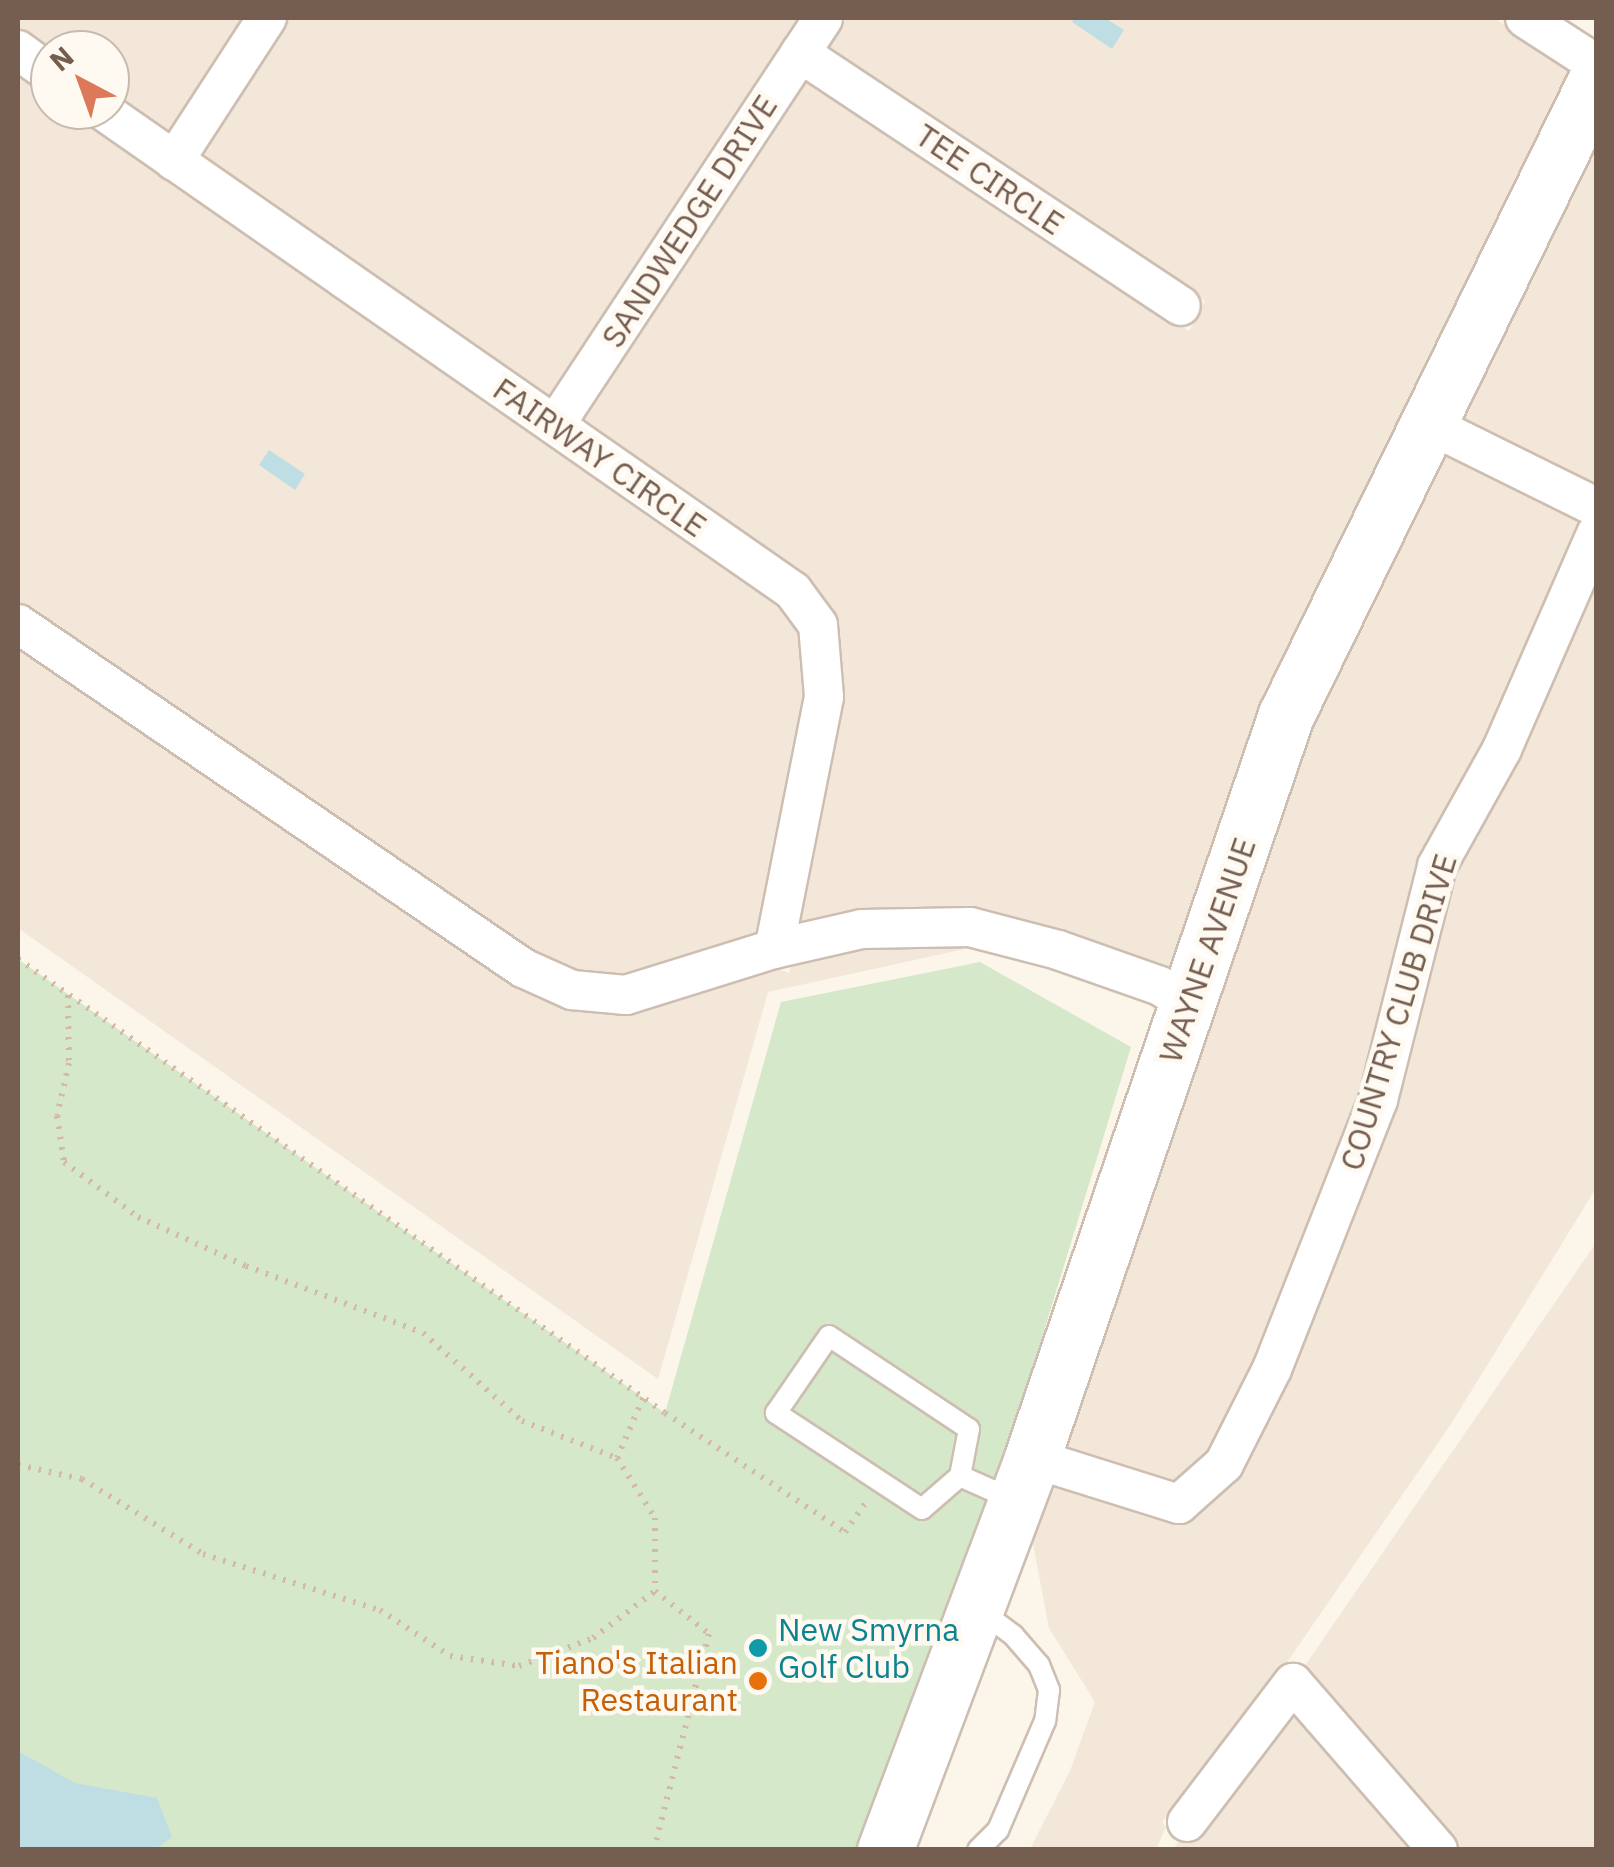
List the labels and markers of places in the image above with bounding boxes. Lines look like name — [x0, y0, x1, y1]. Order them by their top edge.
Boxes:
place label: New Smyrna Golf Club — [778, 1611, 959, 1686]
marker: New Smyrna Golf Club — [747, 1637, 769, 1659]
place label: Tiano's Italian Restaurant — [535, 1644, 738, 1719]
marker: Tiano's Italian Restaurant — [747, 1670, 769, 1692]

